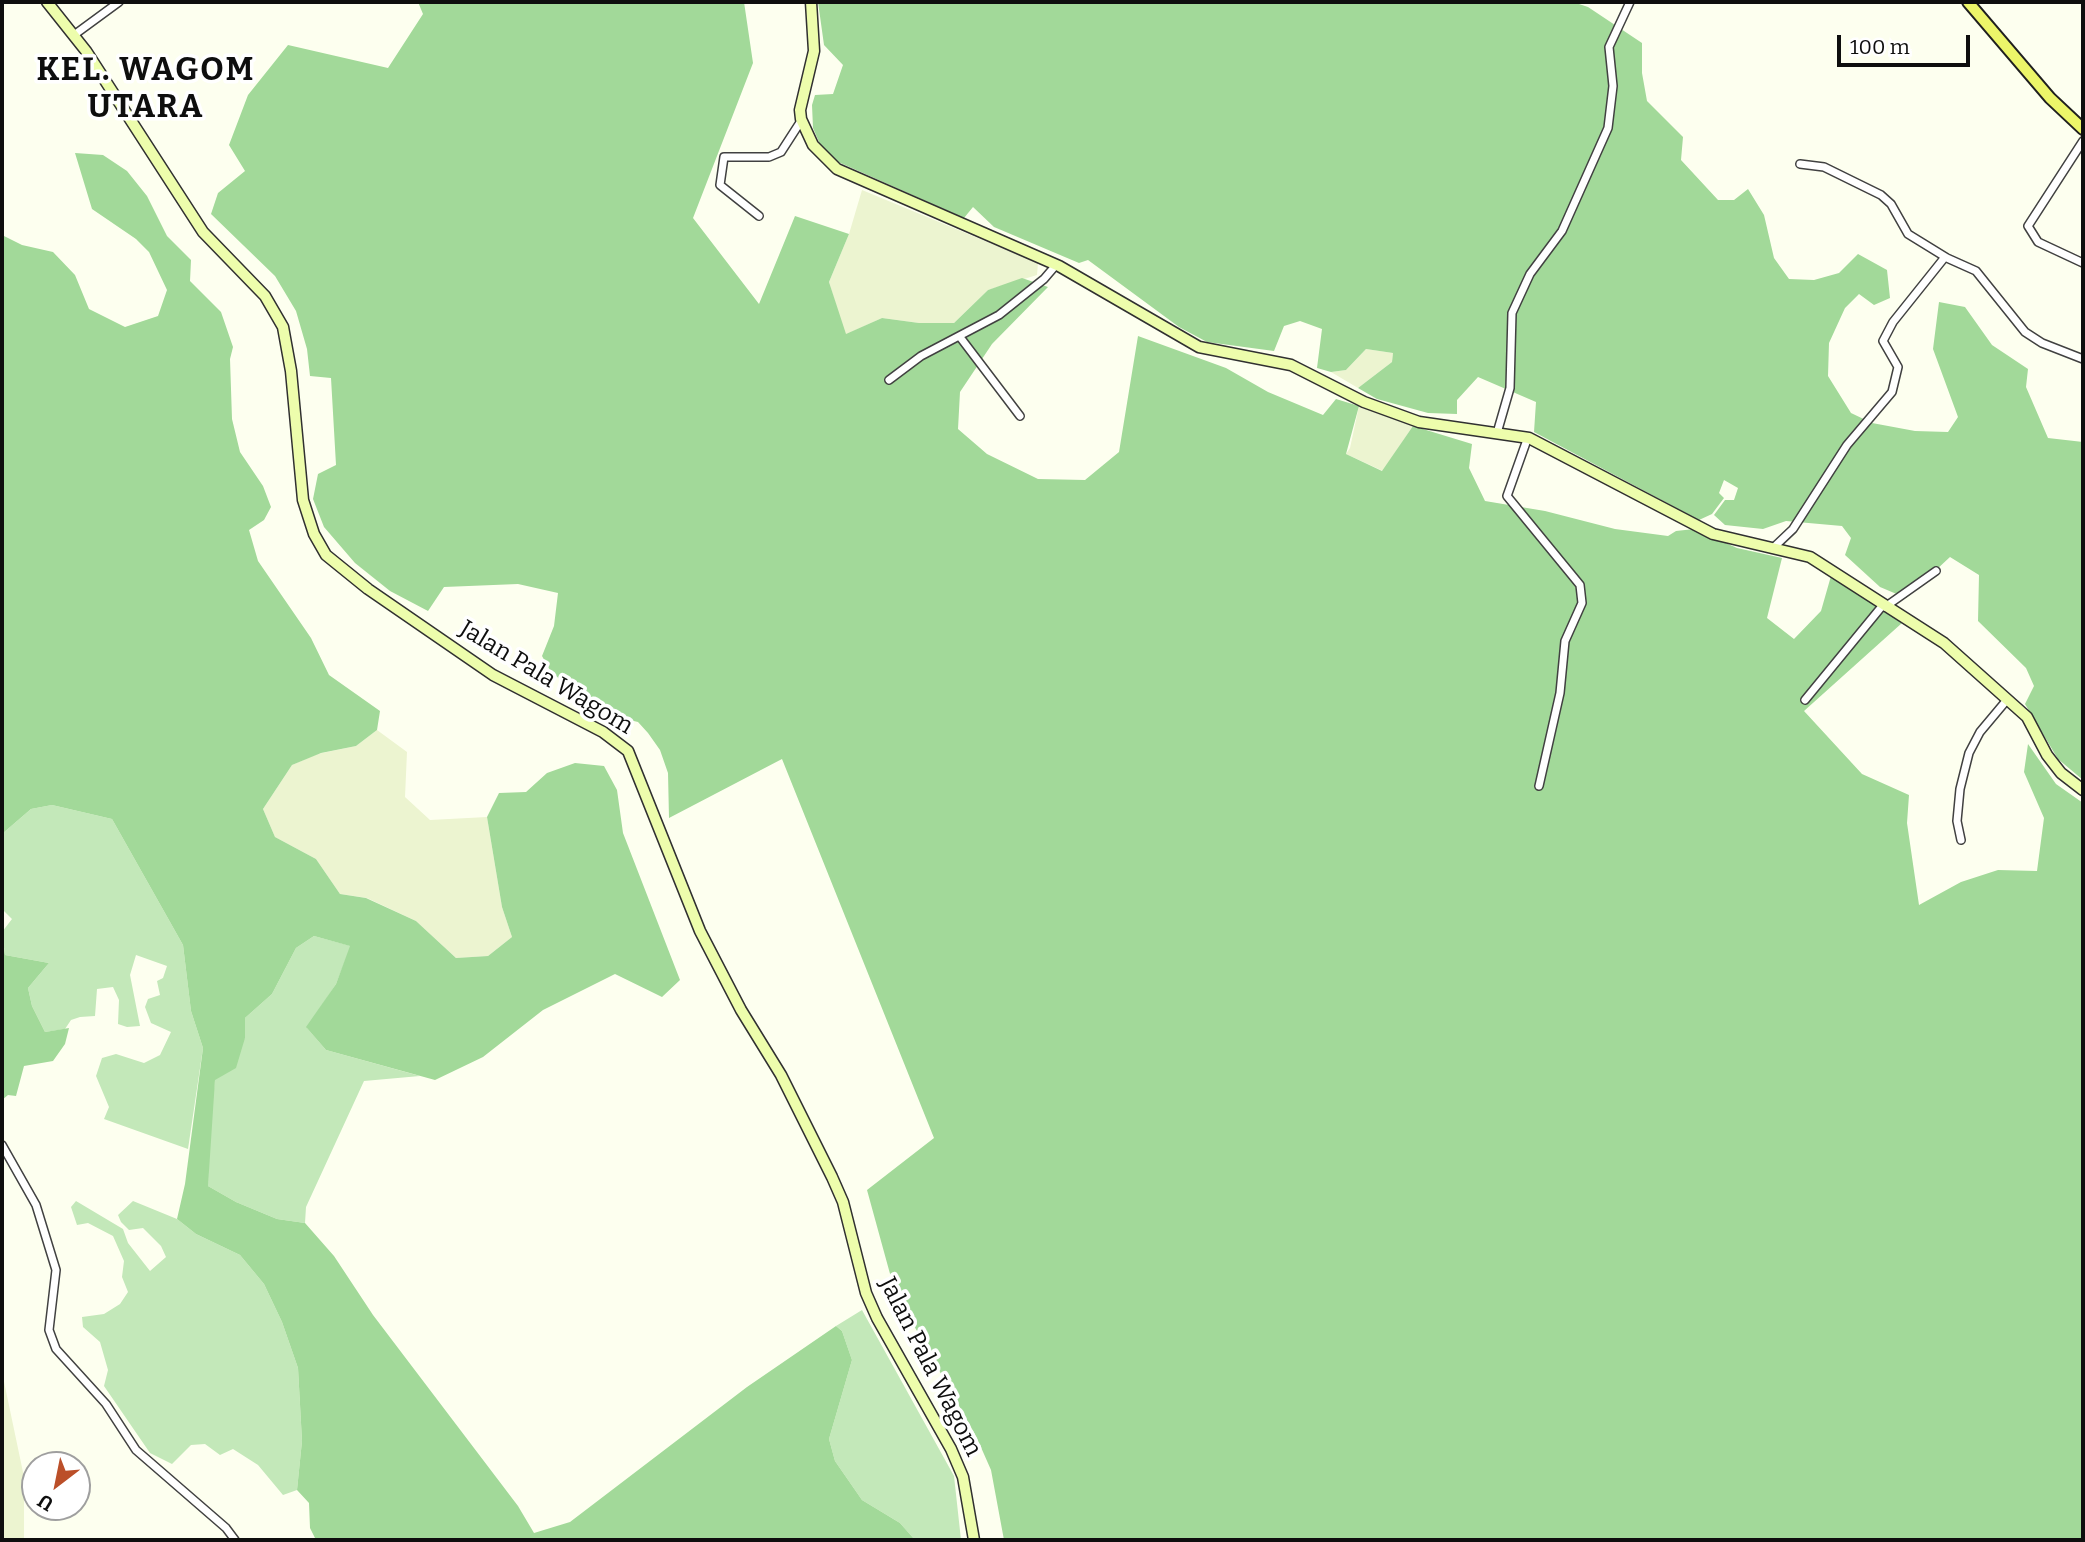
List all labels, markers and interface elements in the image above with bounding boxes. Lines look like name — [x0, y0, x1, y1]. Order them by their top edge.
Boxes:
scale bar — [1840, 21, 1973, 65]
text: 100 m — [1850, 34, 1910, 60]
district label: KEL. WAGOM UTARA — [38, 52, 254, 127]
street label: Jalan Pala Wagom — [454, 615, 638, 741]
street label: Jalan Pala Wagom — [872, 1273, 988, 1461]
north arrow — [21, 1451, 91, 1521]
text: U — [34, 1489, 58, 1516]

